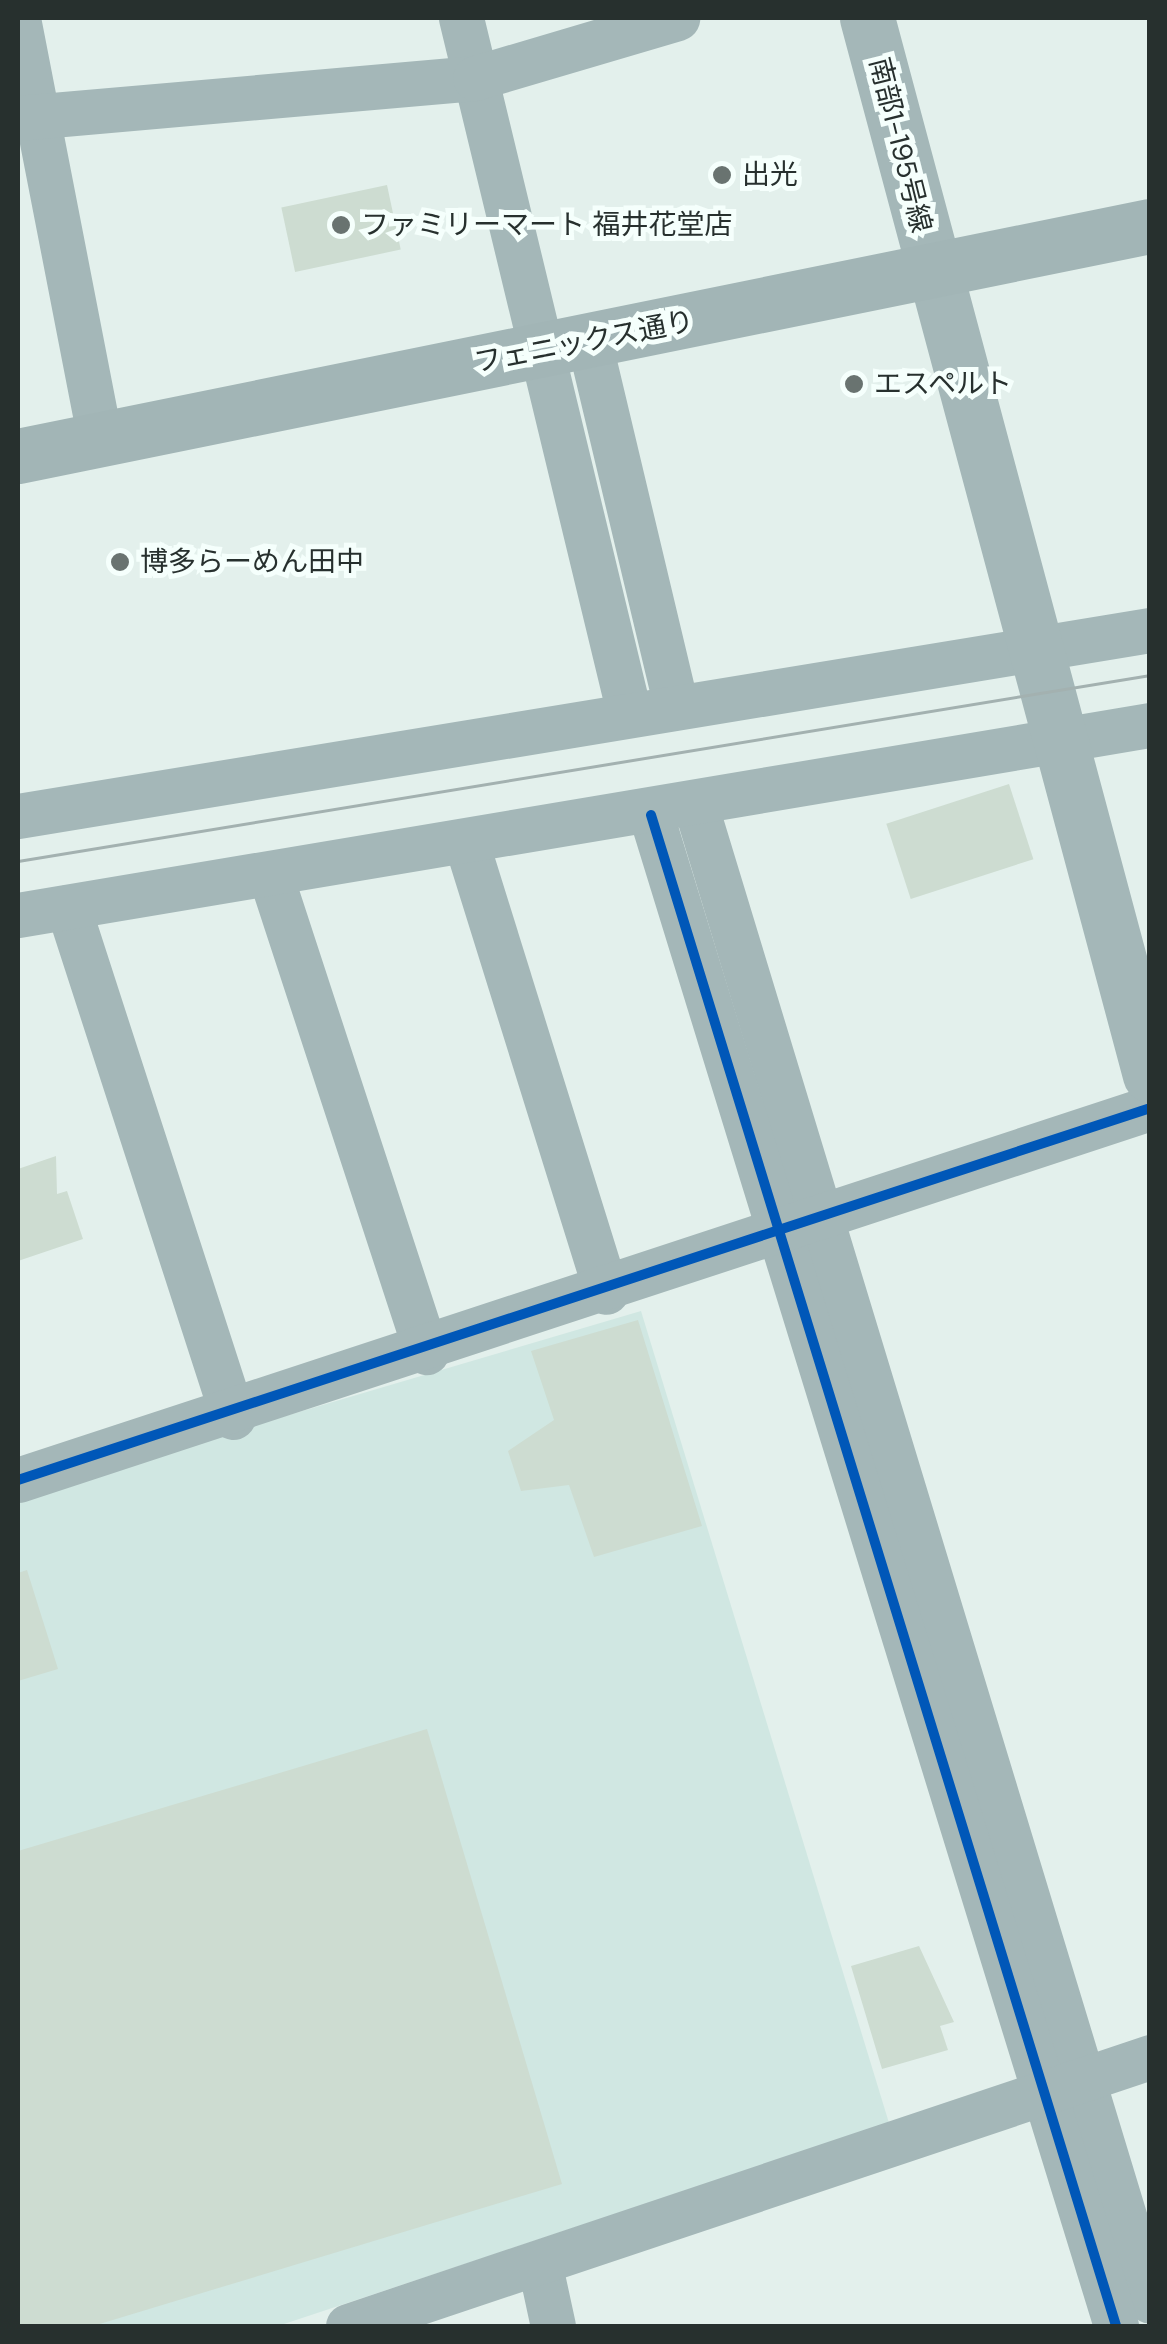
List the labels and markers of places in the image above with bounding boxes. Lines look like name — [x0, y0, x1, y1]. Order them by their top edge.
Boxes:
place label: 出光 — [742, 158, 798, 192]
marker: 出光 — [711, 164, 733, 186]
place label: ファミリーマート 福井花堂店 — [361, 208, 732, 242]
marker: ファミリーマート 福井花堂店 — [330, 214, 352, 236]
place label: エスペルト — [874, 367, 1014, 401]
marker: エスペルト — [843, 373, 865, 395]
place label: 博多らーめん田中 — [140, 545, 364, 579]
marker: 博多らーめん田中 — [109, 551, 131, 573]

